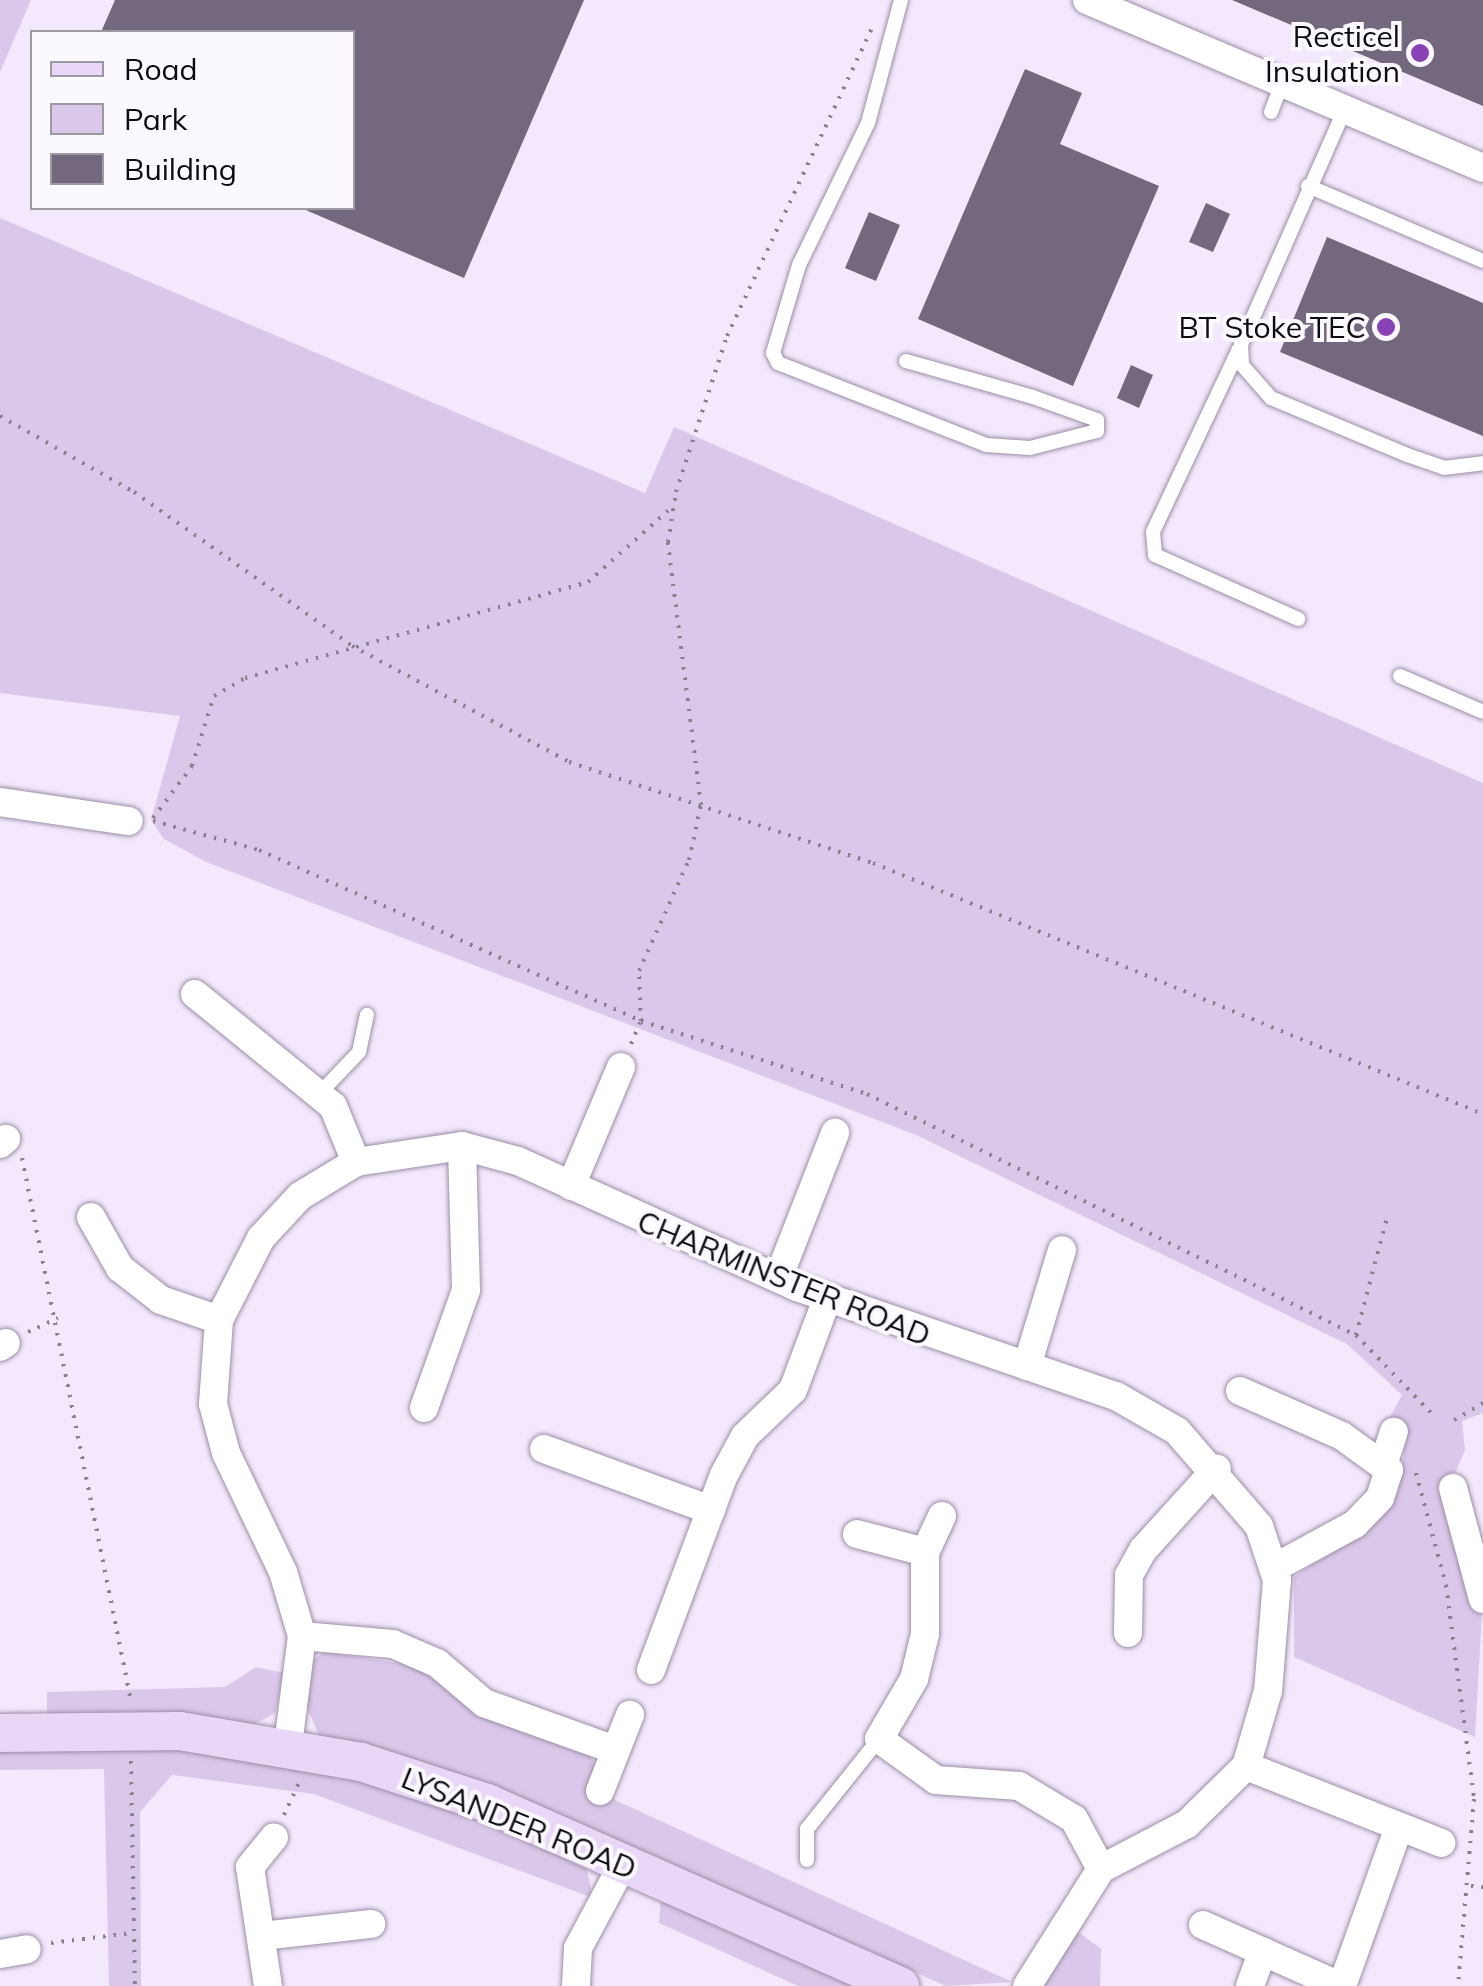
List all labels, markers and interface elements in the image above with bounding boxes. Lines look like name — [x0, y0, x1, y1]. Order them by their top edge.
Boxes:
place label: Recticel Insulation — [1265, 18, 1400, 88]
legend — [30, 30, 355, 210]
marker: Recticel Insulation — [1409, 42, 1431, 64]
text: Road — [124, 50, 198, 88]
text: Park — [124, 100, 187, 138]
text: Building — [124, 150, 237, 188]
place label: BT Stoke TEC — [1178, 309, 1366, 345]
marker: BT Stoke TEC — [1375, 316, 1397, 338]
street label: CHARMINSTER ROAD — [632, 1203, 936, 1353]
street label: LYSANDER ROAD — [396, 1759, 642, 1887]

